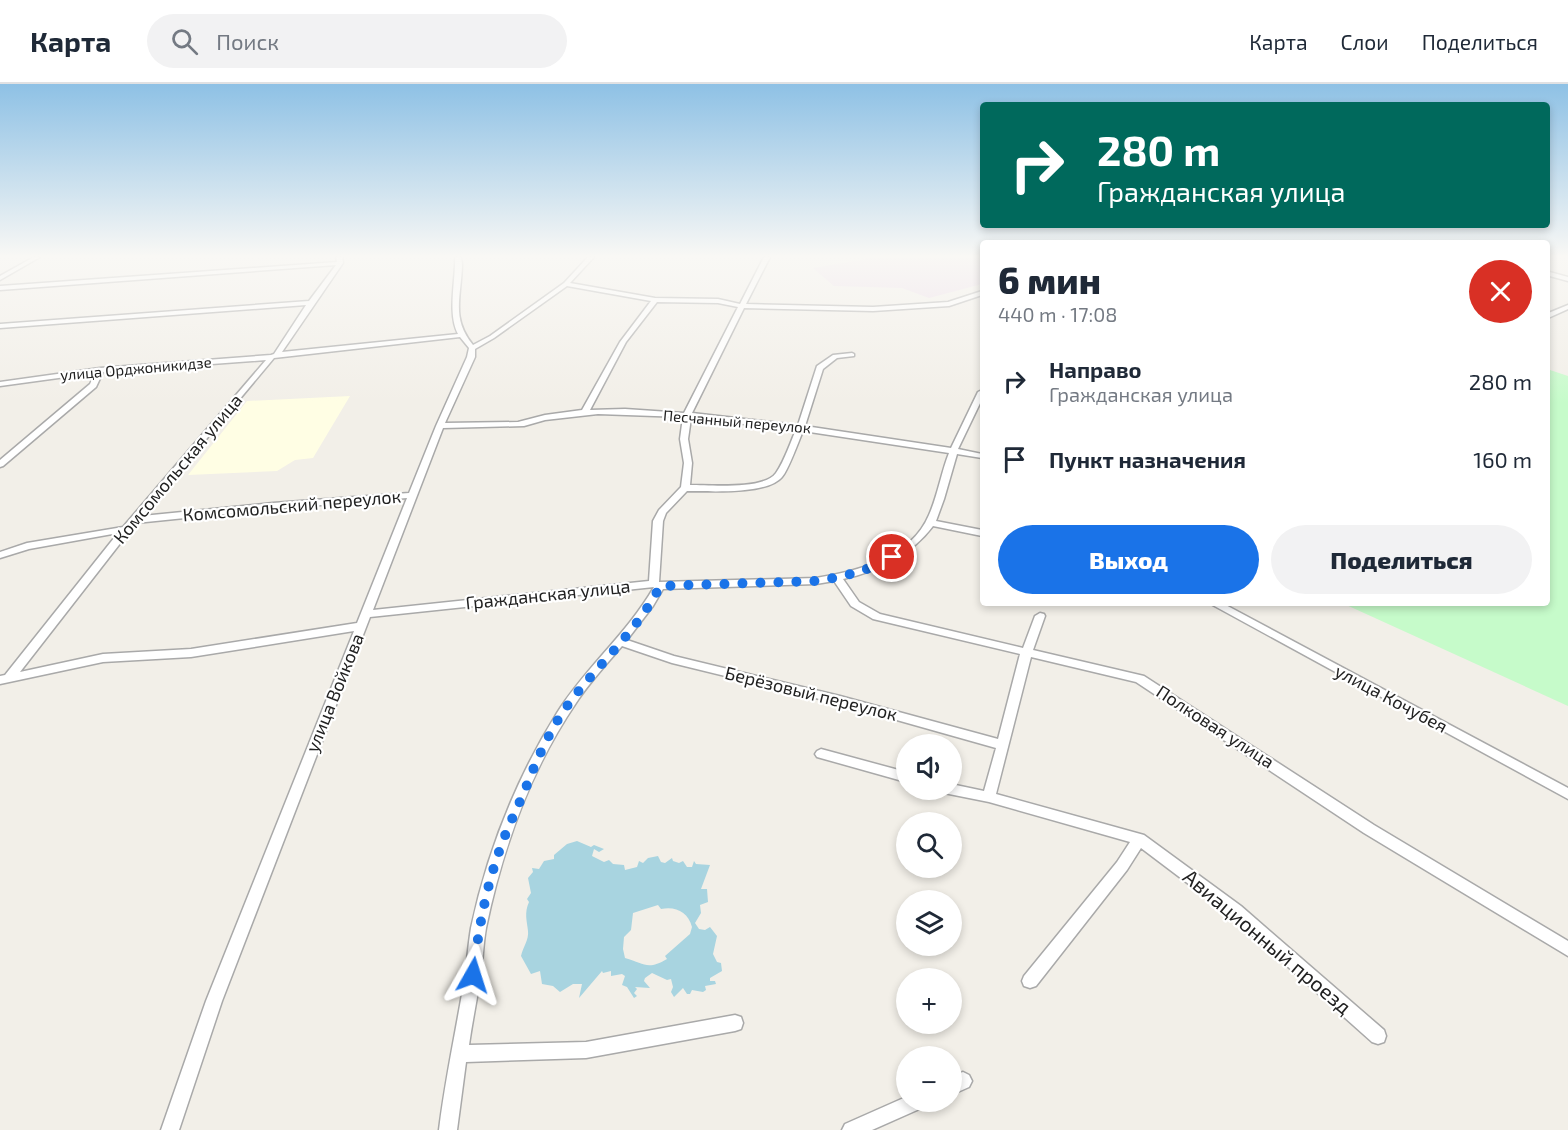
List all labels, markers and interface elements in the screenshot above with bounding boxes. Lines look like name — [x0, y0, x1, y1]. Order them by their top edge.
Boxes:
search box — [147, 14, 567, 68]
text: Карта — [30, 24, 111, 58]
icon: search — [168, 25, 201, 58]
text: Поиск — [216, 28, 279, 54]
text: Карта — [1249, 29, 1308, 54]
text: Слои — [1341, 29, 1389, 54]
text: Поделиться — [1422, 29, 1538, 54]
text: 280 m — [1097, 124, 1220, 174]
icon: right — [998, 126, 1076, 204]
text: Гражданская улица — [1097, 175, 1345, 207]
text: 6 мин — [998, 258, 1101, 301]
button: close — [1469, 260, 1532, 323]
text: 440 m · 17:08 — [998, 302, 1117, 326]
street label: улица Орджоникидзе — [59, 352, 212, 385]
text: Направо — [1049, 356, 1142, 382]
icon: right — [998, 365, 1031, 398]
text: 280 m — [1469, 368, 1532, 394]
text: Гражданская улица — [1049, 382, 1233, 406]
street label: Комсомольская улица — [108, 389, 246, 548]
street label: Песчанный переулок — [662, 406, 812, 437]
icon: arrive — [998, 443, 1031, 476]
text: Пункт назначения — [1049, 446, 1246, 472]
text: 160 m — [1473, 446, 1532, 472]
street label: Комсомольский переулок — [182, 484, 402, 526]
button: Выход — [998, 525, 1259, 594]
button: Поделиться — [1271, 525, 1532, 594]
pin — [866, 531, 917, 582]
icon: arrive — [875, 540, 908, 573]
street label: Гражданская улица — [464, 574, 631, 614]
street label: улица Войкова — [300, 630, 368, 755]
street label: улица Кочубея — [1331, 659, 1451, 737]
street label: Берёзовый переулок — [723, 661, 900, 725]
street label: Полковая улица — [1152, 680, 1279, 772]
map controls — [896, 734, 962, 1112]
button: sound — [896, 734, 962, 800]
button: search — [896, 812, 962, 878]
street label: Авиационный проезд — [1179, 863, 1357, 1019]
button: layers — [896, 890, 962, 956]
position arrow — [441, 943, 505, 1007]
button: + — [896, 968, 962, 1034]
button: − — [896, 1046, 962, 1112]

